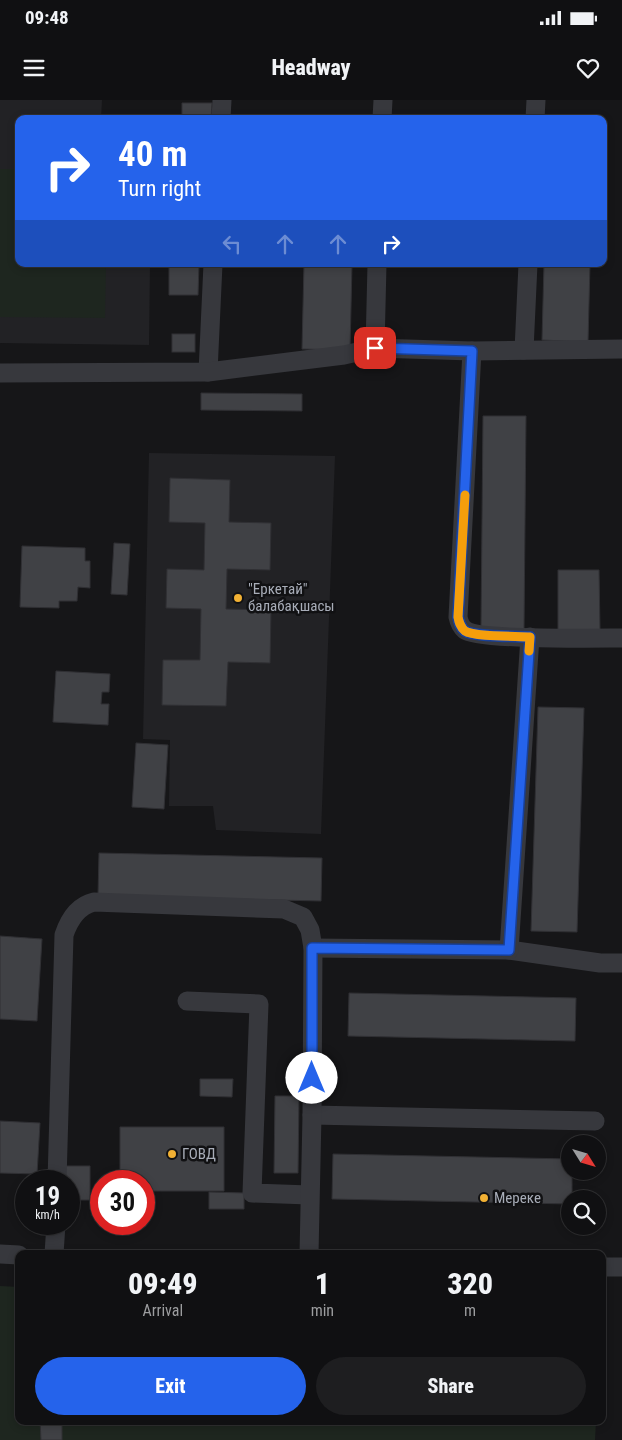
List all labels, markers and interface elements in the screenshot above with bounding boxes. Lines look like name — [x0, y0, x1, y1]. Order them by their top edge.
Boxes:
text: 09:48 — [25, 6, 69, 29]
icon: menu — [20, 54, 48, 82]
icon: heart — [574, 54, 602, 82]
text: Headway — [271, 55, 351, 80]
text: 40 m — [118, 134, 187, 175]
icon: right — [35, 135, 100, 200]
text: Turn right — [118, 176, 201, 201]
icon: left — [218, 230, 246, 258]
icon: ahead — [271, 230, 299, 258]
icon: ahead — [324, 230, 352, 258]
icon: right — [377, 230, 405, 258]
pin — [354, 327, 396, 369]
icon: arrive — [361, 334, 389, 362]
place label: "Еркетай" балабақшасы — [248, 580, 335, 615]
marker: "Еркетай" балабақшасы — [232, 592, 244, 604]
position arrow — [285, 1051, 337, 1103]
north arrow — [561, 1135, 606, 1180]
map controls — [561, 1135, 606, 1235]
place label: ГОВД — [182, 1145, 216, 1163]
marker: ГОВД — [166, 1148, 178, 1160]
speed limit sign: 30 — [90, 1170, 155, 1235]
text: 19 — [35, 1182, 60, 1211]
place label: Мереке — [494, 1189, 541, 1207]
button: search — [561, 1190, 606, 1235]
marker: Мереке — [478, 1192, 490, 1204]
text: km/h — [35, 1208, 60, 1222]
text: 09:49 — [128, 1266, 198, 1301]
text: 1 — [315, 1266, 330, 1301]
text: 320 — [447, 1266, 493, 1301]
text: Arrival — [142, 1301, 183, 1320]
text: min — [311, 1301, 334, 1320]
text: m — [464, 1301, 476, 1320]
button: Exit — [35, 1357, 306, 1415]
button: Share — [316, 1357, 586, 1415]

